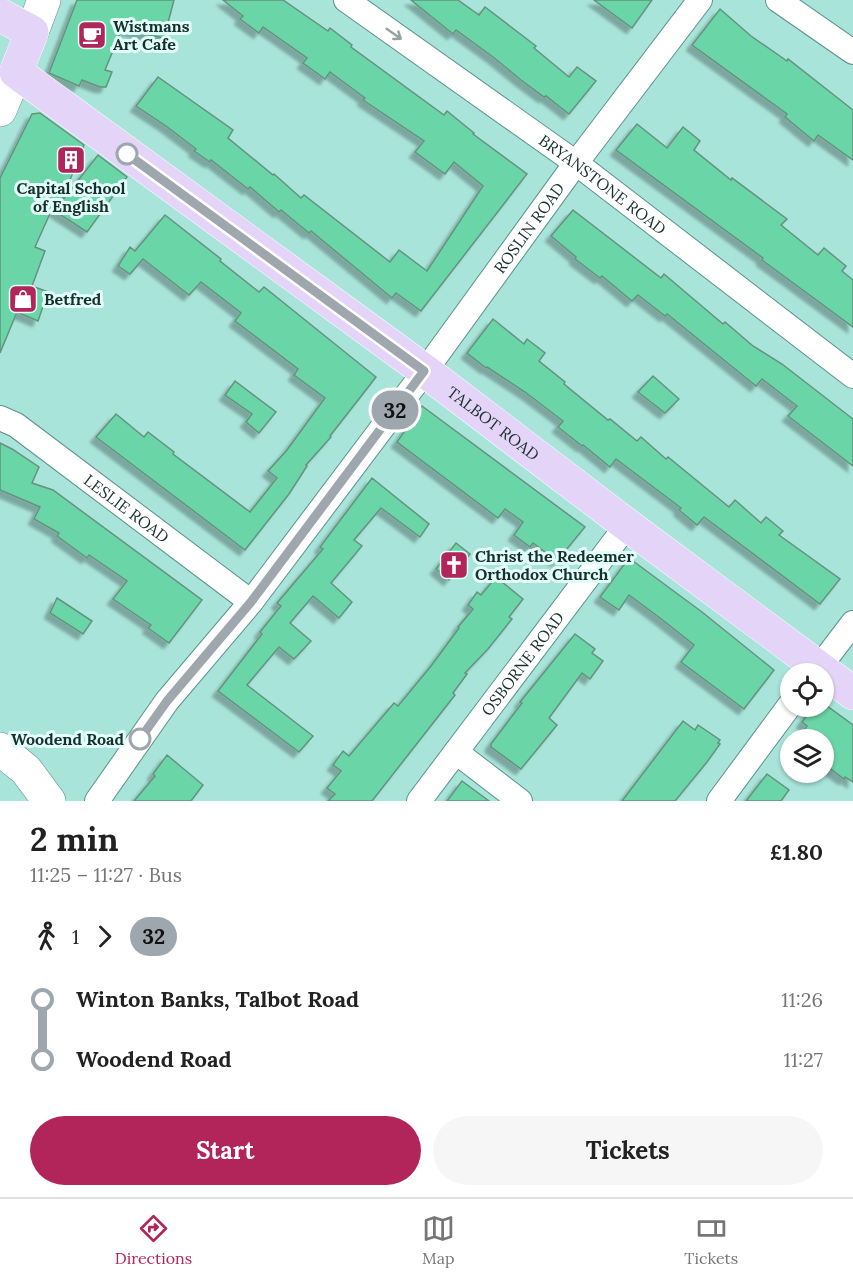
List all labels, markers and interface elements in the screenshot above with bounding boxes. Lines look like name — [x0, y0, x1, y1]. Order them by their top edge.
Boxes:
place label: Wistmans Art Cafe — [113, 16, 190, 54]
cafe icon: Wistmans Art Cafe — [76, 19, 108, 51]
one-way arrow — [386, 28, 402, 40]
street label: BRYANSTONE ROAD — [535, 130, 670, 239]
unlabelled marker — [116, 143, 138, 165]
building icon: Capital School of English — [55, 144, 87, 176]
place label: Capital School of English — [16, 178, 126, 216]
street label: ROSLIN ROAD — [489, 178, 569, 277]
shop icon: Betfred — [7, 283, 39, 315]
place label: Betfred — [44, 289, 102, 309]
street label: TALBOT ROAD — [443, 382, 544, 465]
line badge: 32 — [368, 390, 422, 430]
text: 32 — [384, 397, 406, 424]
street label: LESLIE ROAD — [80, 470, 173, 547]
place label: Christ the Redeemer Orthodox Church — [475, 546, 634, 584]
church icon: Christ the Redeemer Orthodox Church — [438, 549, 470, 581]
street label: OSBORNE ROAD — [477, 608, 568, 720]
map controls — [780, 663, 834, 783]
button: locate — [780, 663, 834, 717]
marker: Woodend Road — [129, 728, 151, 750]
place label: Woodend Road — [11, 729, 124, 749]
button: layers — [780, 729, 834, 783]
text: 2 min — [30, 818, 118, 860]
text: £1.80 — [770, 838, 823, 866]
text: 11:25 – 11:27 · Bus — [30, 862, 182, 887]
icon: walk — [30, 920, 63, 953]
icon: forward — [88, 920, 121, 953]
text: 32 — [142, 923, 165, 950]
text: 1 — [72, 924, 79, 949]
text: Winton Banks, Talbot Road — [76, 985, 359, 1013]
text: 11:26 — [781, 987, 823, 1012]
text: Woodend Road — [76, 1045, 232, 1073]
text: 11:27 — [783, 1047, 823, 1072]
button: Start — [30, 1116, 421, 1185]
button: Tickets — [433, 1116, 823, 1185]
tab: Directions — [115, 1212, 192, 1268]
tab: Map — [422, 1212, 455, 1268]
tab: Tickets — [684, 1212, 738, 1268]

